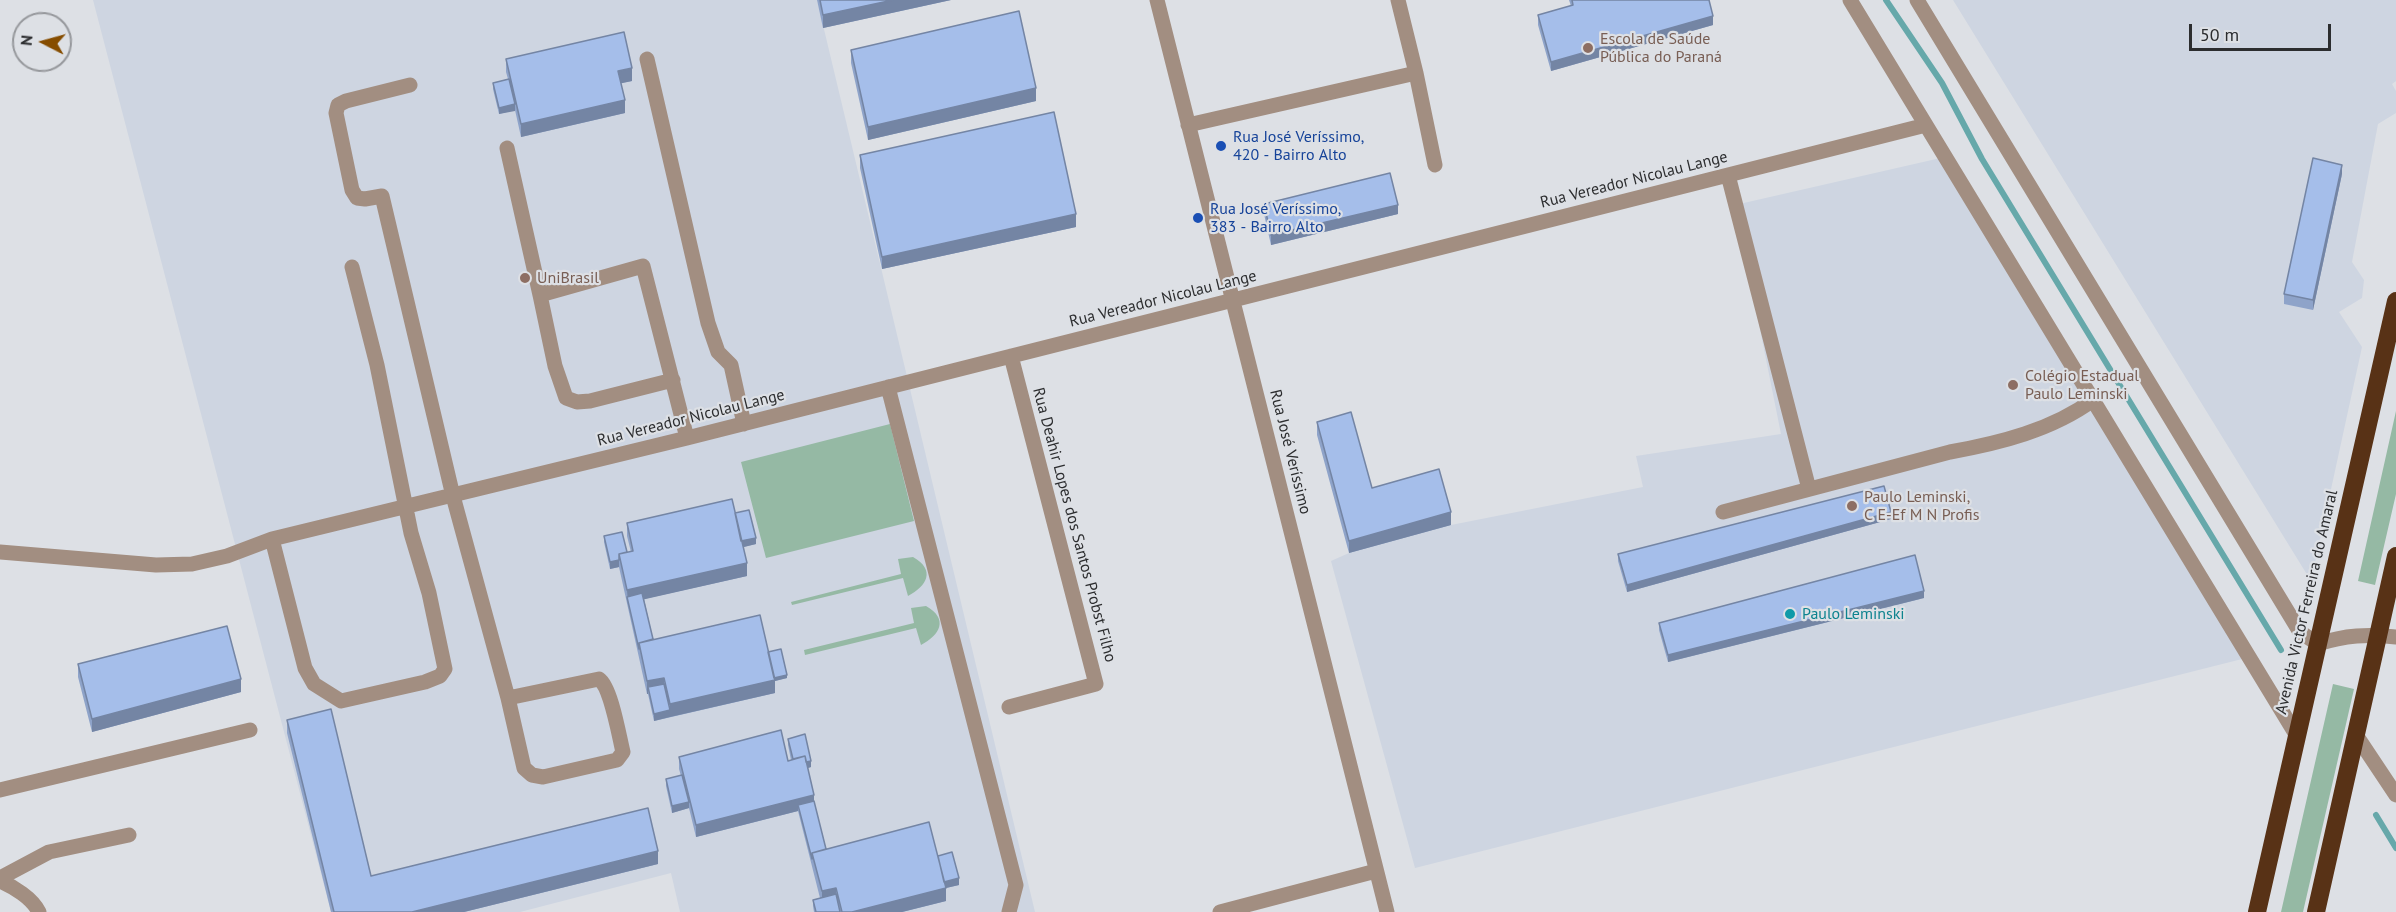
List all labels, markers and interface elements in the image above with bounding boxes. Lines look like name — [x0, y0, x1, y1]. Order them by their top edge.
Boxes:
north arrow — [12, 12, 72, 72]
scale bar — [2192, 12, 2334, 50]
text: 50 m — [2200, 23, 2239, 46]
place label: Escola de Saúde Pública do Paraná — [1600, 29, 1722, 67]
text: N — [16, 34, 37, 47]
marker: Escola de Saúde Pública do Paraná — [1581, 41, 1595, 55]
place label: Rua José Veríssimo, 420 - Bairro Alto — [1233, 127, 1364, 165]
marker: Rua José Veríssimo, 420 - Bairro Alto — [1214, 139, 1228, 153]
street label: Rua Vereador Nicolau Lange — [1538, 147, 1730, 213]
place label: Rua José Veríssimo, 383 - Bairro Alto — [1210, 199, 1341, 237]
marker: Rua José Veríssimo, 383 - Bairro Alto — [1191, 211, 1205, 225]
street label: Rua Vereador Nicolau Lange — [1067, 266, 1259, 332]
place label: UniBrasil — [537, 268, 599, 288]
marker: UniBrasil — [518, 271, 532, 285]
place label: Colégio Estadual Paulo Leminski — [2025, 366, 2139, 404]
marker: Colégio Estadual Paulo Leminski — [2006, 378, 2020, 392]
street label: Rua Vereador Nicolau Lange — [595, 385, 787, 451]
street label: Rua Deahir Lopes dos Santos Probst Filho — [1028, 386, 1120, 664]
street label: Rua José Veríssimo — [1265, 388, 1315, 516]
place label: Paulo Leminski, C E-Ef M N Profis — [1864, 487, 1979, 525]
street label: Avenida Victor Ferreira do Amaral — [2272, 488, 2342, 716]
marker: Paulo Leminski, C E-Ef M N Profis — [1845, 499, 1859, 513]
place label: Paulo Leminski — [1802, 604, 1905, 624]
marker: Paulo Leminski — [1783, 607, 1797, 621]

